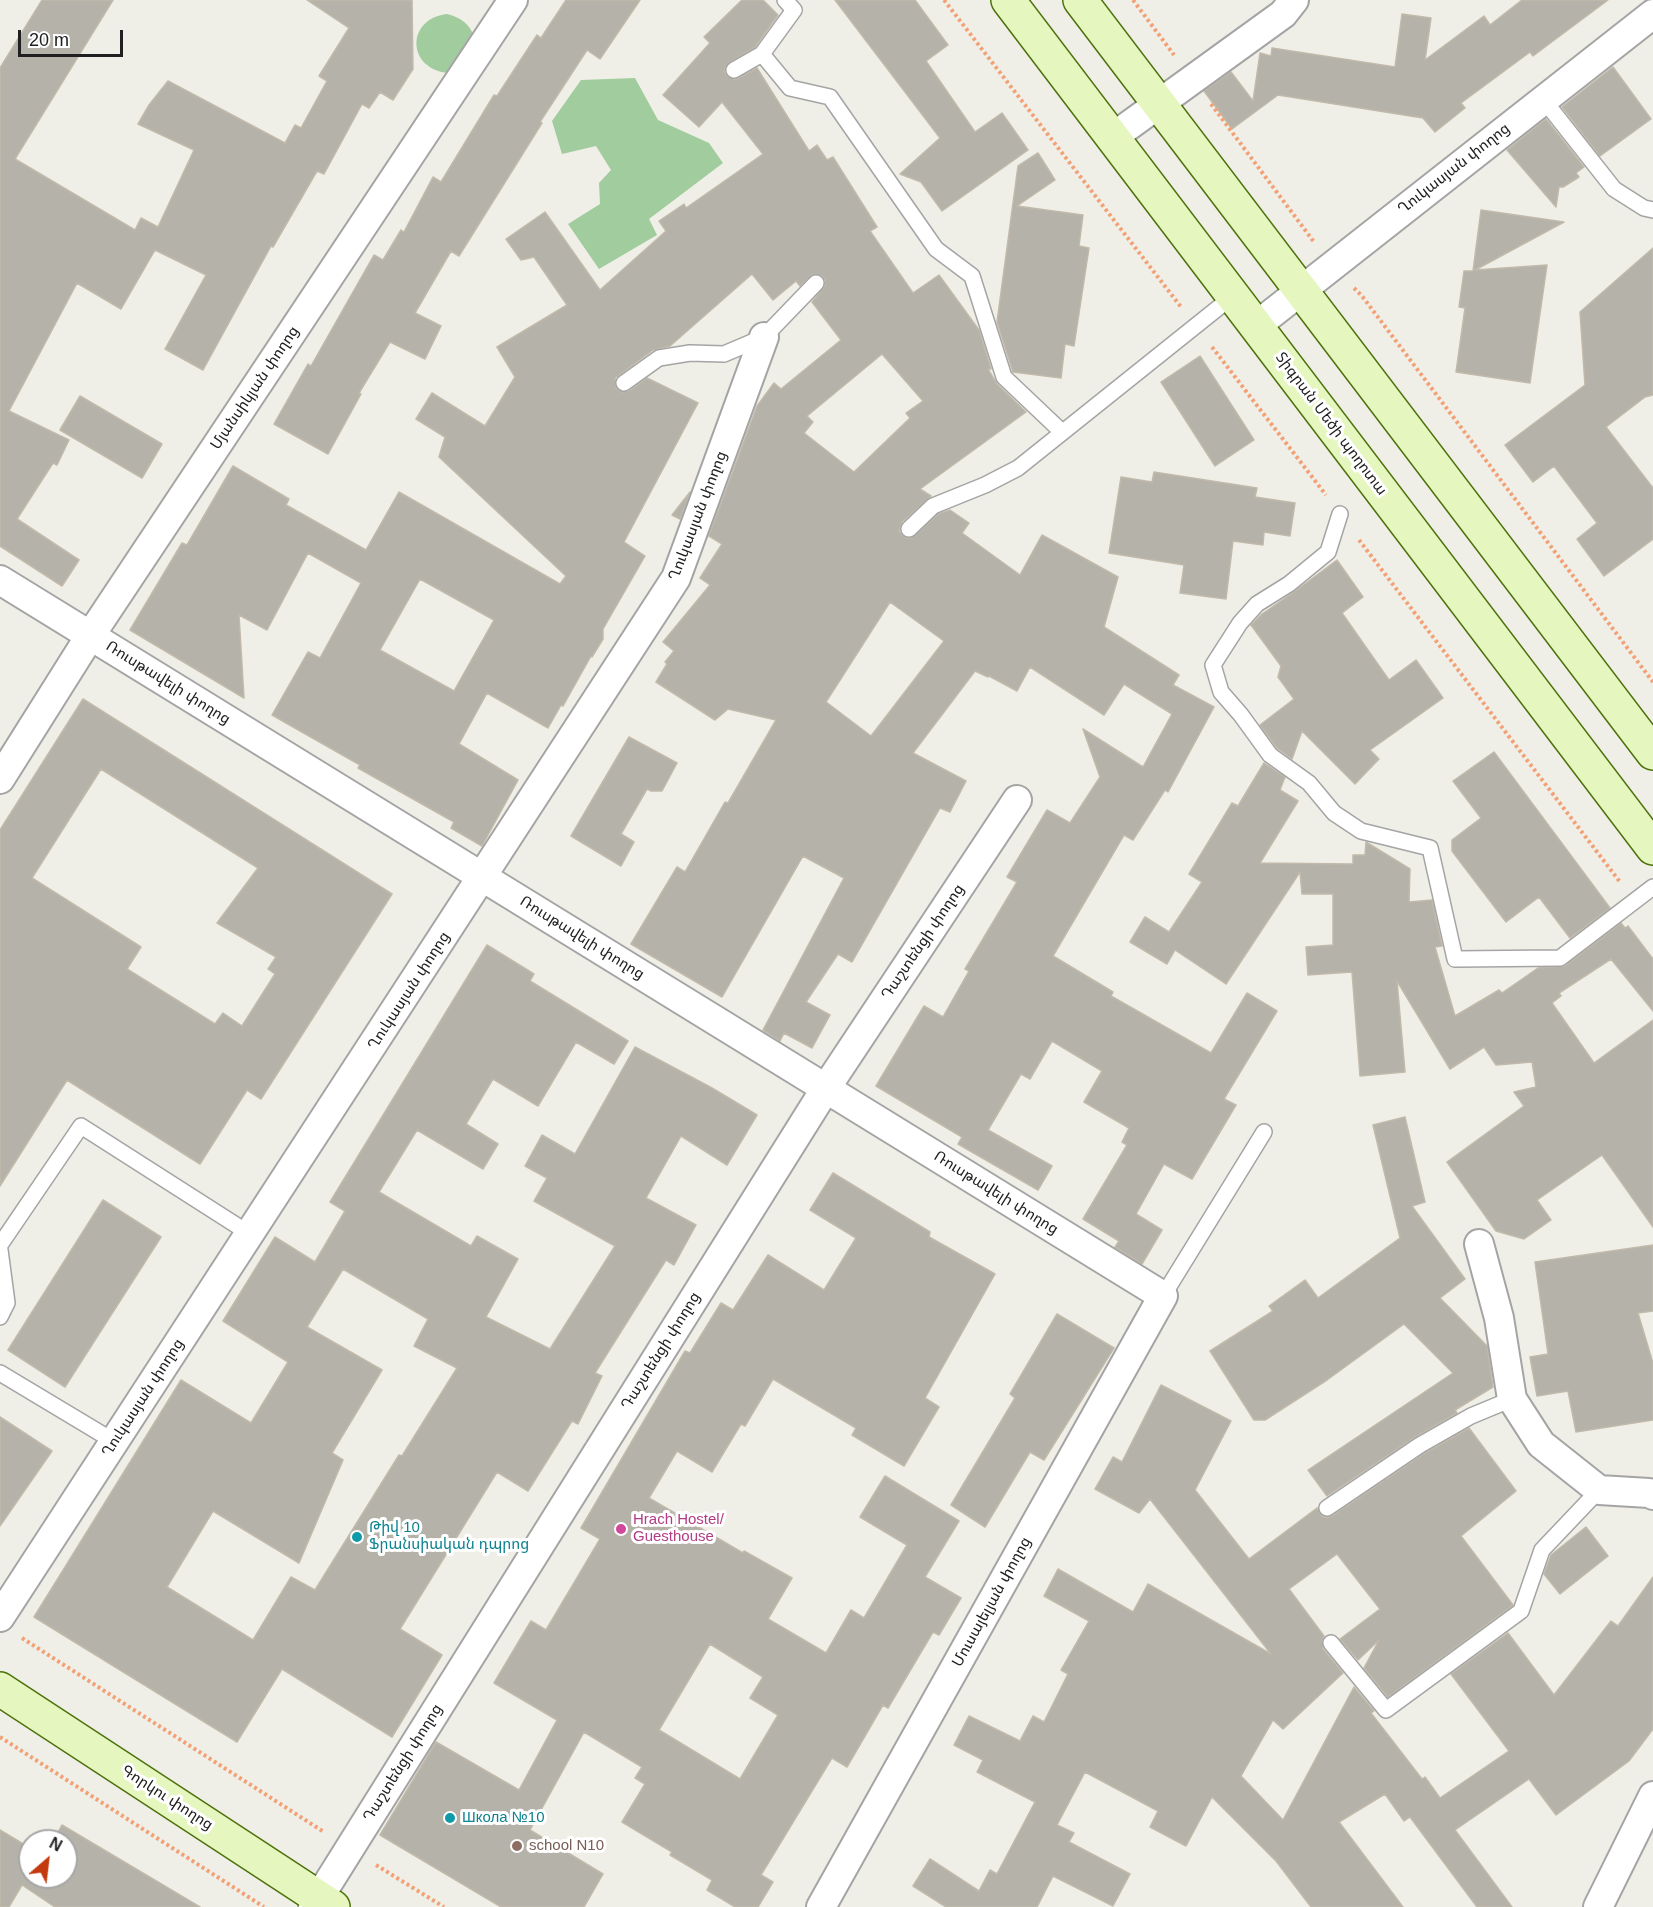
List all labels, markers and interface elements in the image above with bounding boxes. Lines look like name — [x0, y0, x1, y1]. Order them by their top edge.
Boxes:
scale bar — [21, 18, 126, 56]
text: 20 m — [29, 30, 69, 50]
street label: Ղուկասյան փողոց — [1394, 120, 1514, 218]
street label: Մյանսիկյան փողոց — [207, 323, 303, 453]
street label: Տիգրան Մեծի պողոտա — [1271, 349, 1391, 499]
street label: Ղուկասյան փողոց — [665, 449, 731, 583]
street label: Ռուսթավելի փողոց — [102, 637, 234, 729]
street label: Դաշտենցի փողոց — [878, 881, 968, 1003]
street label: Ռուսթավելի փողոց — [516, 892, 648, 984]
street label: Ղուկասյան փողոց — [364, 929, 454, 1053]
street label: Ռուսթավելի փողոց — [930, 1147, 1062, 1239]
street label: Դաշտենցի փողոց — [618, 1289, 704, 1413]
street label: Ղուկասյան փողոց — [98, 1336, 188, 1460]
place label: Hrach Hostel/ Guesthouse — [633, 1511, 724, 1546]
place label: Թիվ 10 Ֆրանսիական դպրոց — [369, 1519, 529, 1554]
marker: Hrach Hostel/ Guesthouse — [614, 1522, 628, 1536]
marker: Թիվ 10 Ֆրանսիական դպրոց — [350, 1530, 364, 1544]
street label: Մուսայելյան փողոց — [949, 1534, 1035, 1670]
street label: Դաշտենցի փողոց — [360, 1701, 446, 1825]
street label: Գորկու փողոց — [118, 1762, 216, 1834]
place label: Школа №10 — [462, 1809, 545, 1827]
marker: Школа №10 — [443, 1811, 457, 1825]
north arrow — [18, 1829, 78, 1889]
text: N — [47, 1834, 65, 1855]
place label: school N10 — [529, 1837, 604, 1855]
marker: school N10 — [510, 1839, 524, 1853]

